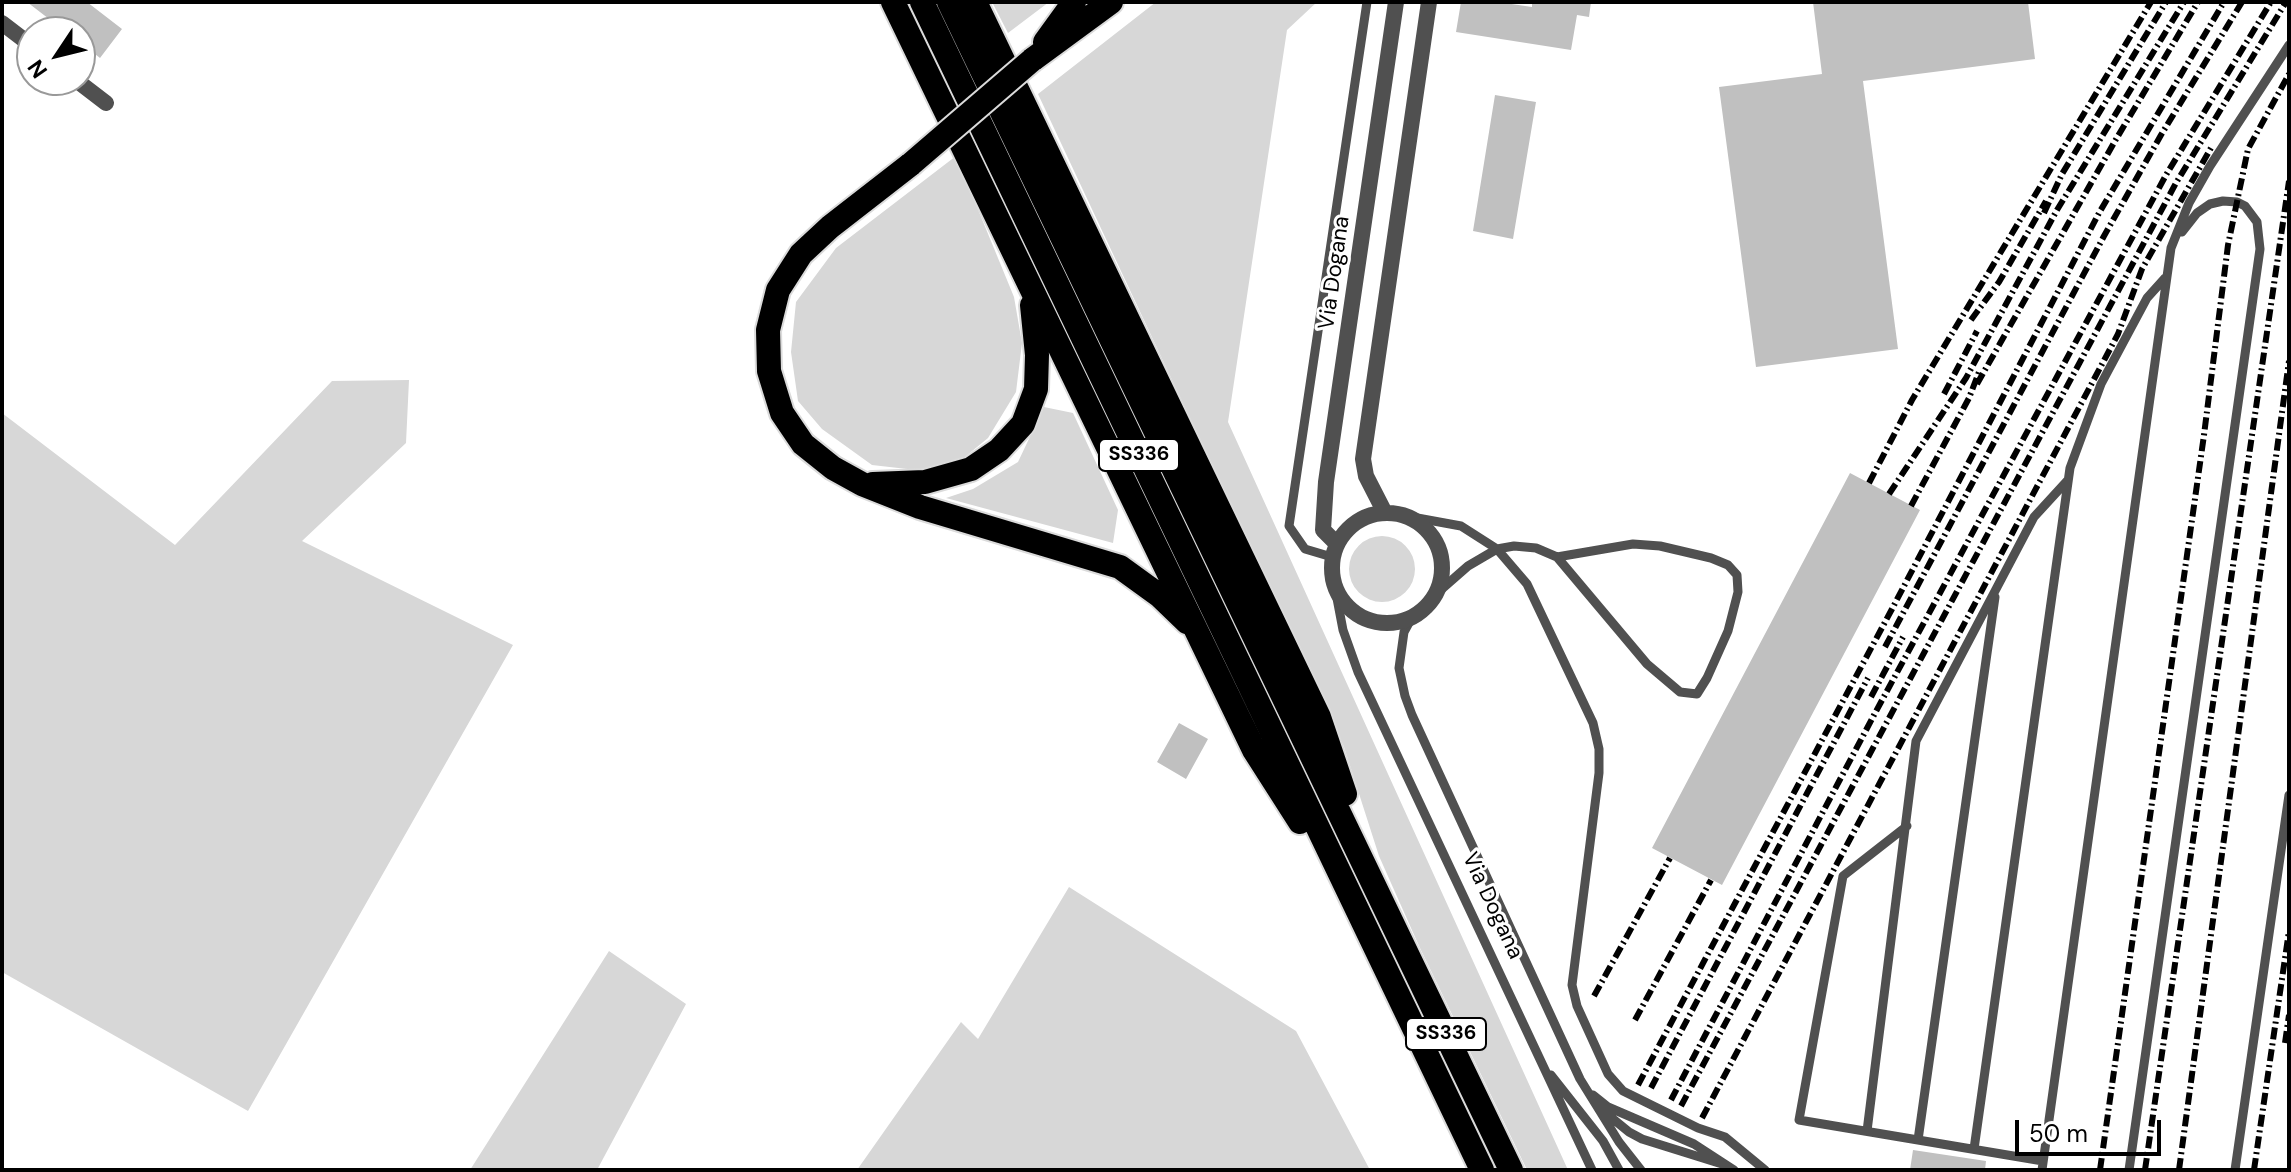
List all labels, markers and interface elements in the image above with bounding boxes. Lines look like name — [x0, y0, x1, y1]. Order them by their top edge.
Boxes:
north arrow — [16, 16, 96, 96]
text: N — [21, 54, 54, 84]
street label: Via Dogana — [1314, 215, 1356, 331]
road number: SS336 — [1099, 439, 1179, 471]
street label: Via Dogana — [1456, 849, 1528, 963]
road number: SS336 — [1406, 1018, 1486, 1050]
scale bar — [2019, 1104, 2165, 1154]
text: 50 m — [2029, 1118, 2088, 1149]

